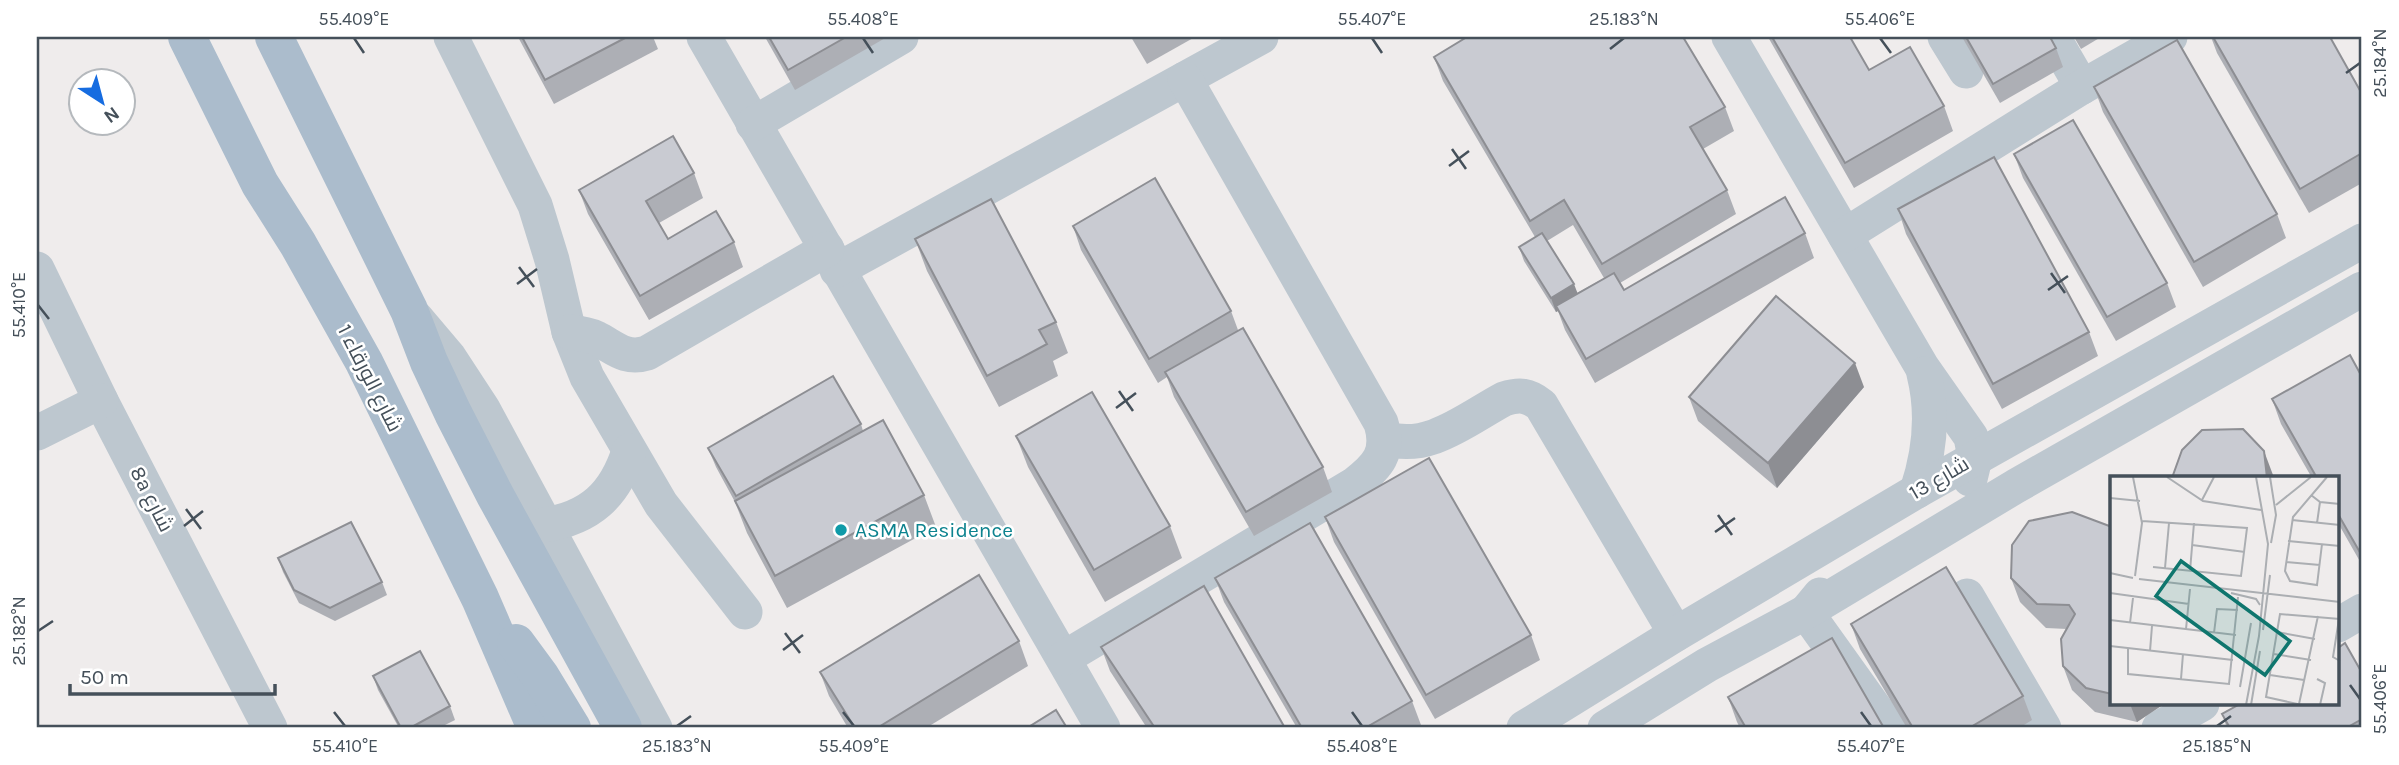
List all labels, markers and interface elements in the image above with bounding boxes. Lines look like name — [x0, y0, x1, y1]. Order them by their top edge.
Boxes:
text: 55.409°E — [319, 8, 389, 30]
text: 55.408°E — [827, 8, 899, 30]
text: 55.407°E — [1338, 8, 1406, 30]
text: 25.183°N — [1589, 8, 1659, 30]
text: 55.406°E — [1845, 8, 1915, 30]
text: 25.184°N — [2369, 28, 2391, 98]
north arrow — [66, 66, 136, 136]
text: N — [99, 102, 123, 128]
text: 55.410°E — [8, 272, 30, 338]
street label: شارع الورقاء 1 — [331, 320, 407, 437]
street label: شارع 13 — [1905, 451, 1974, 506]
street label: 8a شارع — [124, 462, 179, 537]
inset map — [2110, 476, 2340, 706]
place label: ASMA Residence — [855, 518, 1013, 542]
marker: ASMA Residence — [833, 522, 849, 538]
text: 25.182°N — [8, 596, 30, 666]
scale bar — [70, 653, 275, 697]
text: 55.406°E — [2369, 664, 2391, 734]
text: 50 m — [80, 665, 129, 689]
text: 55.410°E — [312, 735, 378, 757]
text: 25.183°N — [642, 735, 712, 757]
text: 55.409°E — [819, 735, 889, 757]
text: 55.408°E — [1326, 735, 1398, 757]
text: 55.407°E — [1837, 735, 1905, 757]
text: 25.185°N — [2182, 735, 2252, 757]

